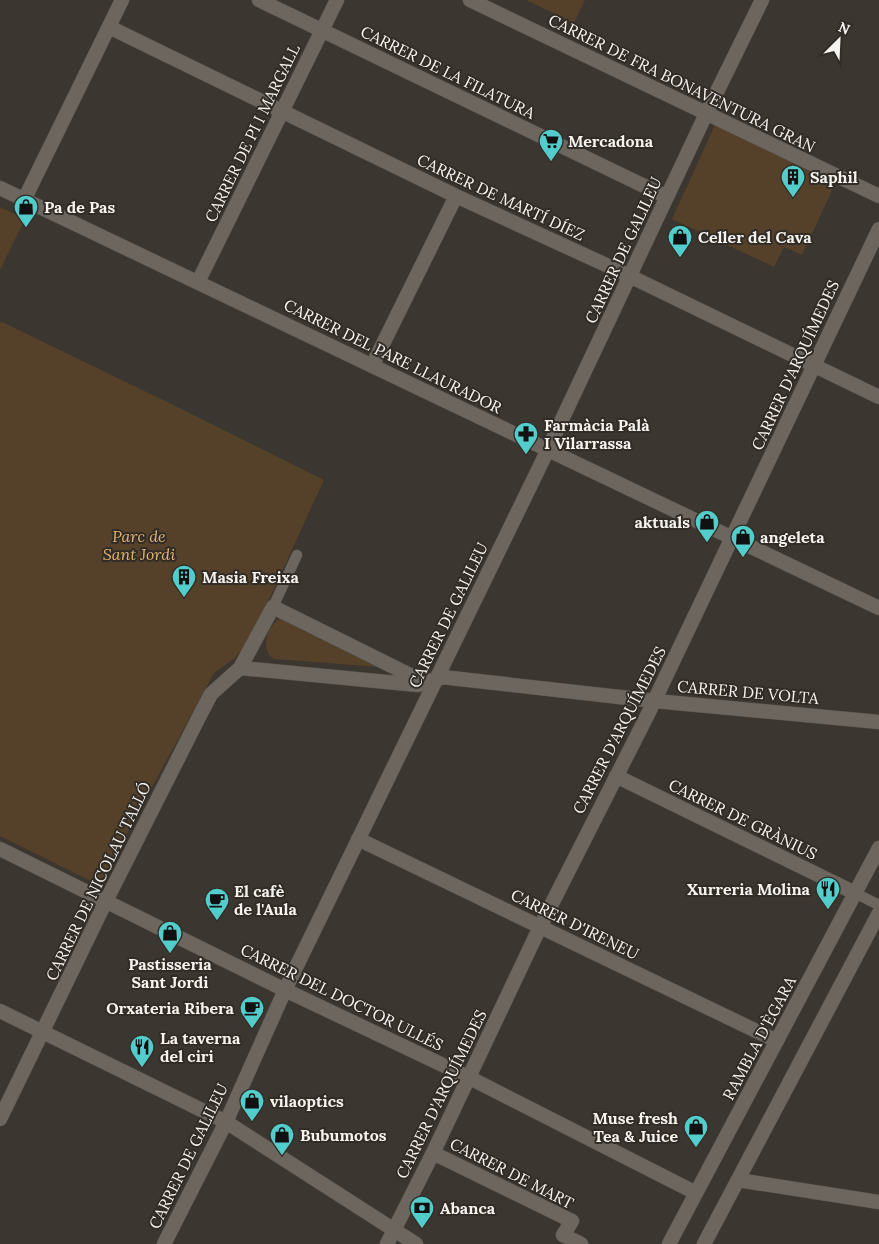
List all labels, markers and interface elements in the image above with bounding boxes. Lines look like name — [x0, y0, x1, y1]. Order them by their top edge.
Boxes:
street label: CARRER DE FRA BONAVENTURA GRAN — [545, 9, 819, 157]
north arrow — [814, 15, 864, 65]
text: N — [836, 18, 853, 39]
street label: CARRER DE LA FILATURA — [358, 21, 539, 123]
street label: CARRER DE PI I MARGALL — [200, 41, 304, 225]
supermarket icon: Mercadona — [538, 128, 564, 162]
place label: Mercadona — [568, 131, 654, 151]
street label: CARRER DE MARTÍ DÍEZ — [414, 149, 588, 245]
building icon: Saphil — [780, 164, 806, 198]
place label: Saphil — [810, 167, 858, 187]
street label: CARRER DE GALILEU — [580, 174, 666, 326]
shop icon: Pa de Pas — [13, 194, 39, 228]
place label: Pa de Pas — [44, 197, 115, 217]
shop icon: Celler del Cava — [667, 224, 693, 258]
place label: Celler del Cava — [698, 227, 812, 247]
street label: CARRER D'ARQUÍMEDES — [747, 277, 843, 453]
street label: CARRER DEL PARE LLAURADOR — [281, 294, 506, 418]
place label: Farmàcia Palà I Vilarrassa — [544, 415, 650, 453]
pharmacy icon: Farmàcia Palà I Vilarrassa — [513, 421, 539, 455]
shop icon: aktuals — [694, 509, 720, 543]
place label: aktuals — [634, 512, 690, 532]
shop icon: angeleta — [730, 524, 756, 558]
park label: Parc de Sant Jordi — [103, 526, 175, 564]
place label: angeleta — [760, 527, 825, 547]
street label: CARRER DE GALILEU — [404, 539, 492, 691]
building icon: Masia Freixa — [171, 564, 197, 598]
place label: Masia Freixa — [202, 567, 299, 587]
street label: CARRER D'ARQUÍMEDES — [568, 643, 670, 817]
street label: CARRER DE VOLTA — [676, 676, 821, 708]
street label: CARRER DE GRÀNIUS — [665, 774, 821, 864]
street label: CARRER DE NICOLAU TALLÓ — [41, 778, 155, 984]
restaurant icon: Xurreria Molina — [815, 876, 841, 910]
place label: Xurreria Molina — [687, 879, 811, 899]
place label: El cafè de l'Aula — [234, 881, 297, 919]
street label: CARRER D'IRENEU — [508, 884, 642, 964]
cafe icon: El cafè de l'Aula — [204, 887, 230, 921]
shop icon: Pastisseria Sant Jordi — [157, 920, 183, 954]
street label: CARRER DEL DOCTOR ULLÉS — [237, 939, 447, 1055]
place label: Pastisseria Sant Jordi — [128, 954, 212, 992]
street label: RAMBLA D'ÈGARA — [718, 972, 801, 1103]
cafe icon: Orxateria Ribera — [239, 995, 265, 1029]
place label: Orxateria Ribera — [106, 998, 235, 1018]
street label: CARRER D'ARQUÍMEDES — [391, 1006, 491, 1182]
place label: La taverna del ciri — [160, 1028, 241, 1066]
restaurant icon: La taverna del ciri — [129, 1034, 155, 1068]
street label: CARRER DE GALILEU — [144, 1080, 232, 1232]
shop icon: vilaoptics — [239, 1088, 265, 1122]
place label: vilaoptics — [270, 1091, 344, 1111]
place label: Muse fresh Tea & Juice — [593, 1108, 678, 1146]
shop icon: Muse fresh Tea & Juice — [683, 1114, 709, 1148]
shop icon: Bubumotos — [269, 1122, 295, 1156]
place label: Bubumotos — [300, 1125, 387, 1145]
street label: CARRER DE MART — [447, 1133, 577, 1213]
bank icon: Abanca — [409, 1195, 435, 1229]
place label: Abanca — [440, 1198, 496, 1218]

